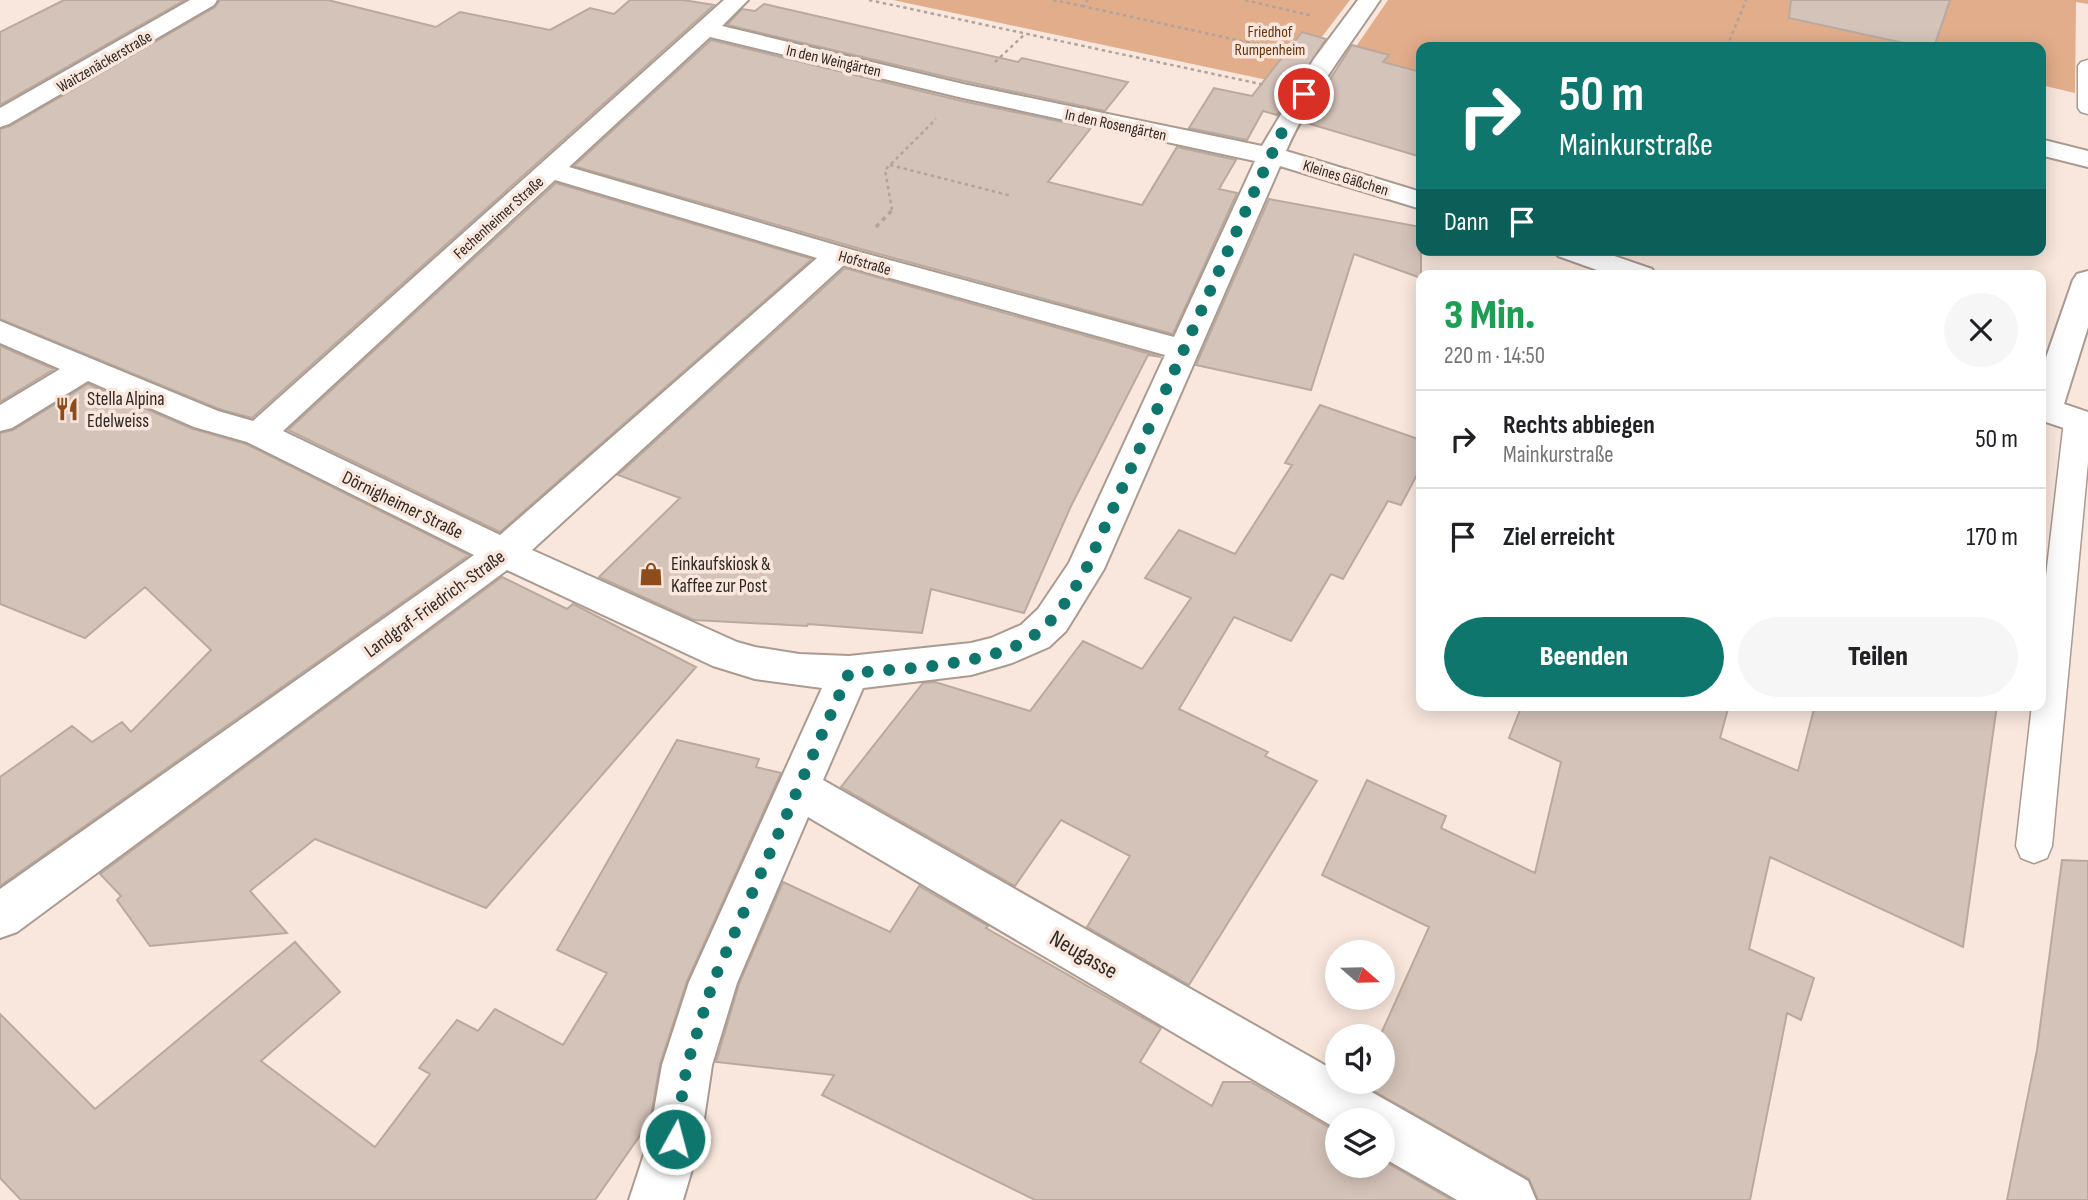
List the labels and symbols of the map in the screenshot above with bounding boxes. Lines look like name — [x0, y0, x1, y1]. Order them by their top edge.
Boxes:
park label: Friedhof Rumpenheim — [1235, 23, 1305, 60]
street label: Waitzenäckerstraße — [54, 27, 156, 97]
street label: In den Weingärten — [784, 41, 883, 82]
pin — [1274, 64, 1334, 124]
street label: In den Rosengärten — [1063, 105, 1168, 145]
street label: Kleines Gäßchen — [1300, 156, 1391, 200]
street label: Fechenheimer Straße — [450, 173, 548, 263]
street label: Hofstraße — [836, 247, 893, 280]
place label: Stella Alpina Edelweiss — [87, 388, 165, 433]
restaurant icon: Stella Alpina Edelweiss — [53, 395, 81, 423]
street label: Dörnigheimer Straße — [338, 466, 467, 545]
street label: Landgraf-Friedrich-Straße — [360, 546, 510, 663]
place label: Einkaufskiosk & Kaffee zur Post — [671, 553, 771, 598]
shop icon: Einkaufskiosk & Kaffee zur Post — [637, 560, 665, 588]
street label: Neugasse — [1045, 924, 1122, 985]
north arrow — [1325, 940, 1395, 1010]
position arrow — [638, 1102, 712, 1176]

